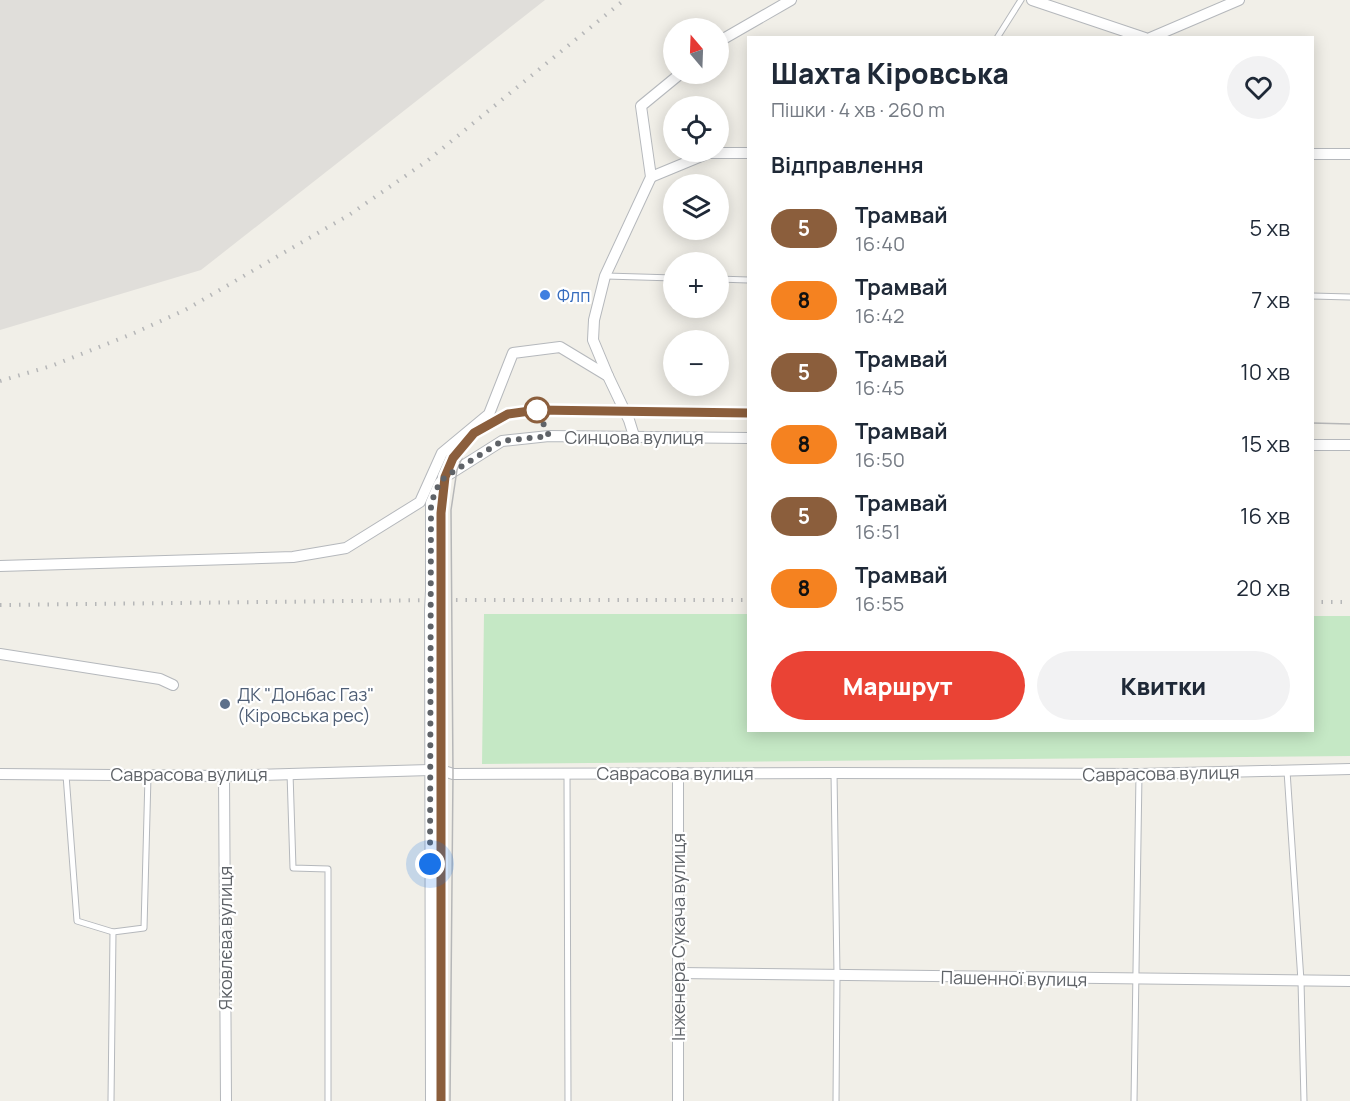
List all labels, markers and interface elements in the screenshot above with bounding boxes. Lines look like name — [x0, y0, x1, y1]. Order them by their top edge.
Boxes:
north arrow — [663, 18, 729, 84]
map controls — [663, 18, 729, 396]
text: Шахта Кіровська — [771, 54, 1009, 92]
button: heart — [1227, 56, 1290, 119]
button: locate — [663, 96, 729, 162]
text: Пішки · 4 хв · 260 m — [771, 96, 945, 123]
text: Відправлення — [771, 150, 924, 180]
button: layers — [663, 174, 729, 240]
text: Трамвай — [855, 200, 948, 230]
text: 5 хв — [1250, 213, 1290, 243]
text: 5 — [798, 214, 810, 242]
text: 16:40 — [855, 230, 905, 257]
button: + — [663, 252, 729, 318]
text: Трамвай — [855, 272, 948, 302]
place label: Флп — [557, 283, 590, 307]
text: 7 хв — [1251, 285, 1290, 315]
text: 8 — [798, 286, 810, 314]
marker: Флп — [538, 288, 552, 302]
text: 16:42 — [855, 302, 904, 329]
button: − — [663, 330, 729, 396]
text: Трамвай — [855, 344, 948, 374]
text: 10 хв — [1240, 357, 1290, 387]
text: 5 — [798, 358, 810, 386]
text: 16:45 — [855, 374, 905, 401]
unlabelled marker — [524, 397, 550, 423]
text: Трамвай — [855, 416, 948, 446]
street label: Синцова вулиця — [564, 425, 704, 449]
text: 15 хв — [1241, 429, 1290, 459]
text: 8 — [798, 430, 810, 458]
text: 16:50 — [855, 446, 905, 473]
text: Трамвай — [855, 488, 948, 518]
text: 16 хв — [1240, 501, 1290, 531]
text: 5 — [798, 502, 810, 530]
text: 16:51 — [855, 518, 901, 545]
text: Трамвай — [855, 560, 948, 590]
text: 20 хв — [1236, 573, 1290, 603]
text: 8 — [798, 574, 810, 602]
text: 16:55 — [855, 590, 904, 617]
button: Маршрут — [771, 651, 1025, 720]
button: Квитки — [1037, 651, 1290, 720]
place label: ДК "Донбас Газ" (Кіровська рес) — [237, 682, 374, 727]
marker: ДК "Донбас Газ" (Кіровська рес) — [218, 697, 232, 711]
street label: Саврасова вулиця — [1082, 760, 1240, 786]
street label: Саврасова вулиця — [596, 761, 754, 785]
street label: Саврасова вулиця — [110, 762, 268, 786]
street label: Інженера Сукача вулиця — [666, 833, 690, 1041]
your location — [415, 849, 445, 879]
street label: Яковлєва вулиця — [213, 866, 237, 1010]
street label: Пашенної вулиця — [940, 965, 1088, 991]

